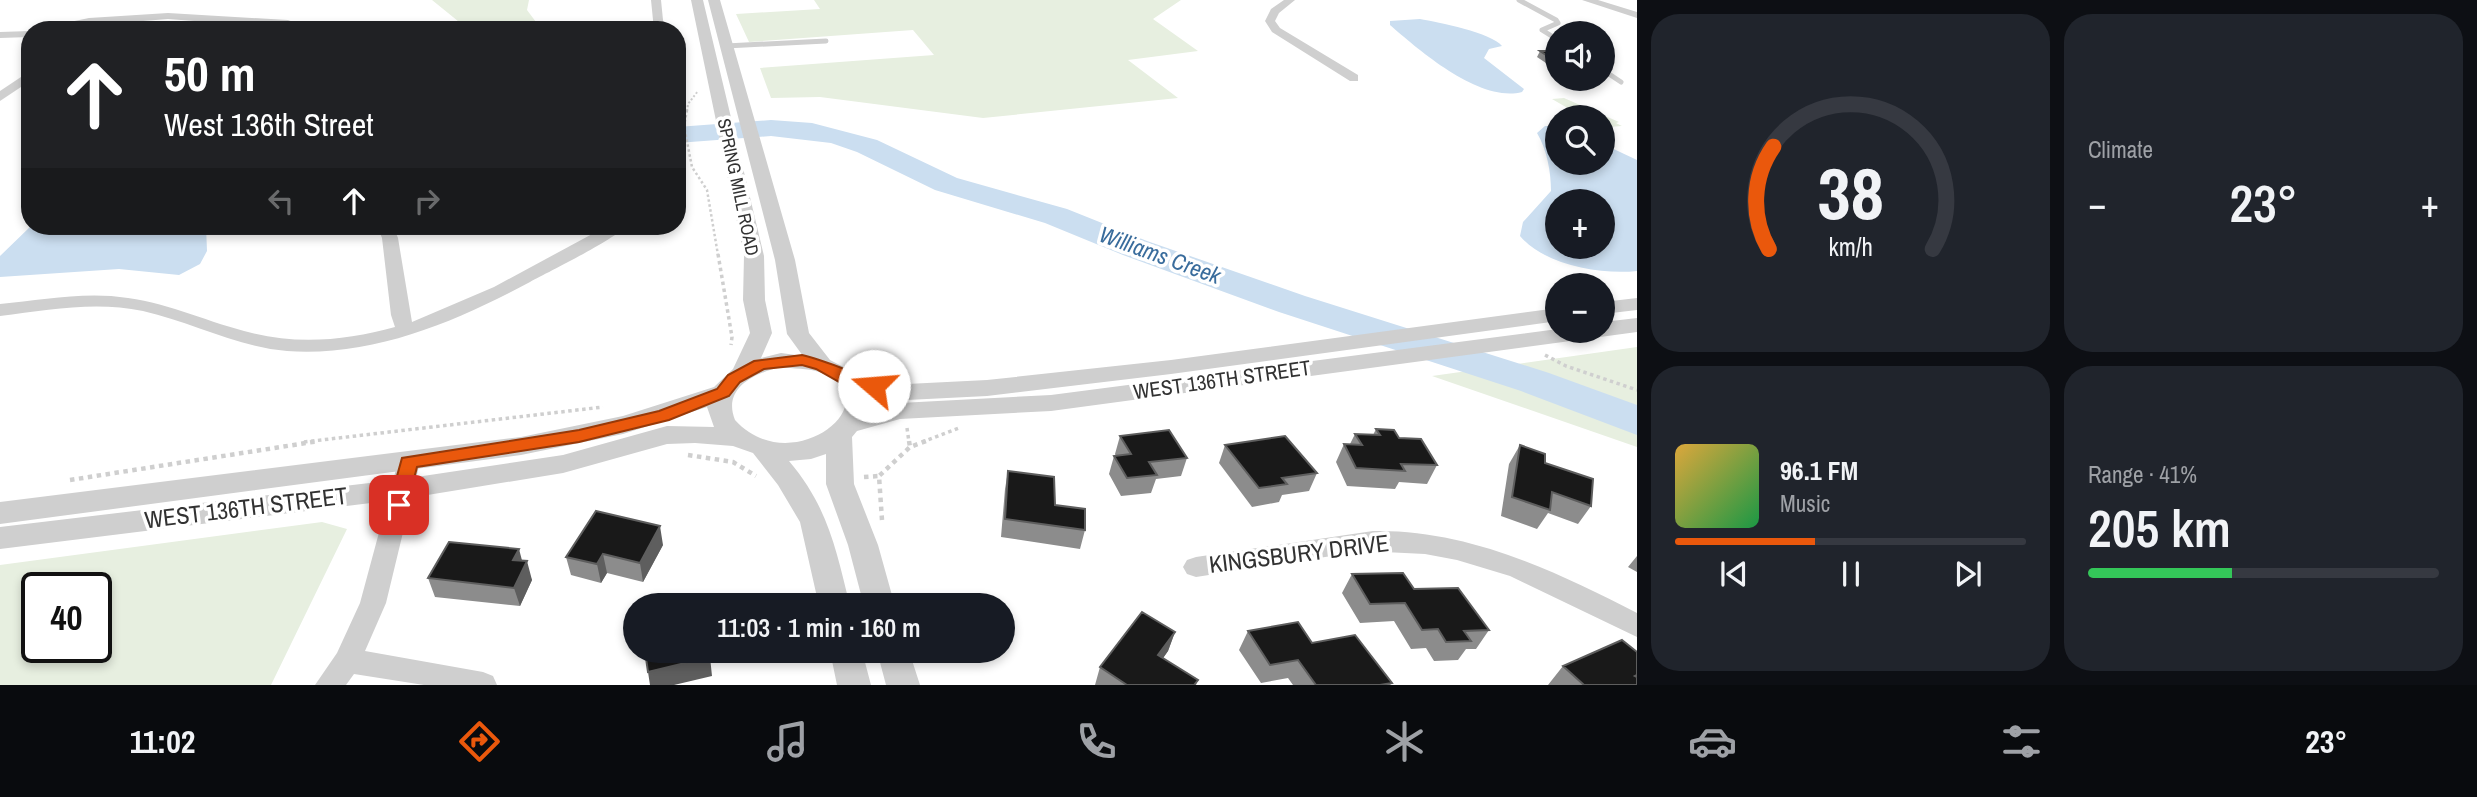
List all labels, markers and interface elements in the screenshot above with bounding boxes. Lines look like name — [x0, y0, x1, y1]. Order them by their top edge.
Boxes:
map controls — [1545, 21, 1615, 343]
button: sound — [1545, 21, 1615, 91]
text: 50 m — [164, 40, 256, 106]
icon: ahead — [49, 49, 140, 140]
text: West 136th Street — [164, 103, 374, 146]
button: search — [1545, 105, 1615, 175]
street label: SPRING MILL ROAD — [712, 116, 765, 258]
text: Climate — [2088, 134, 2153, 165]
text: 38 — [1817, 144, 1884, 242]
text: 23° — [2229, 168, 2298, 238]
text: − — [2088, 178, 2106, 229]
text: + — [2421, 178, 2439, 229]
icon: left — [262, 182, 300, 220]
icon: ahead — [335, 182, 373, 220]
icon: right — [408, 182, 446, 220]
button: + — [1545, 189, 1615, 259]
water label: Williams Creek — [1095, 218, 1227, 291]
text: km/h — [1828, 230, 1873, 264]
button: − — [1545, 273, 1615, 343]
position arrow — [837, 349, 911, 423]
street label: WEST 136TH STREET — [1131, 353, 1313, 406]
text: 96.1 FM — [1780, 453, 1858, 488]
text: Range · 41% — [2088, 459, 2197, 490]
pin — [369, 475, 429, 535]
street label: WEST 136TH STREET — [143, 479, 349, 535]
icon: arrive — [380, 486, 418, 524]
text: Music — [1780, 488, 1830, 519]
text: 205 km — [2088, 493, 2231, 563]
street label: KINGSBURY DRIVE — [1207, 526, 1391, 580]
icon: previous — [1715, 555, 1753, 593]
icon: pause — [1832, 555, 1870, 593]
icon: next — [1949, 555, 1987, 593]
speed limit sign: 40 — [21, 572, 112, 663]
text: 11:03 · 1 min · 160 m — [717, 610, 921, 645]
icon: directions — [455, 717, 504, 766]
icon: music — [763, 717, 812, 766]
icon: phone — [1072, 717, 1121, 766]
icon: climate — [1380, 717, 1429, 766]
icon: car — [1688, 717, 1737, 766]
icon: filters — [1997, 717, 2046, 766]
text: 11:02 — [130, 720, 195, 763]
text: 23° — [2305, 720, 2347, 763]

